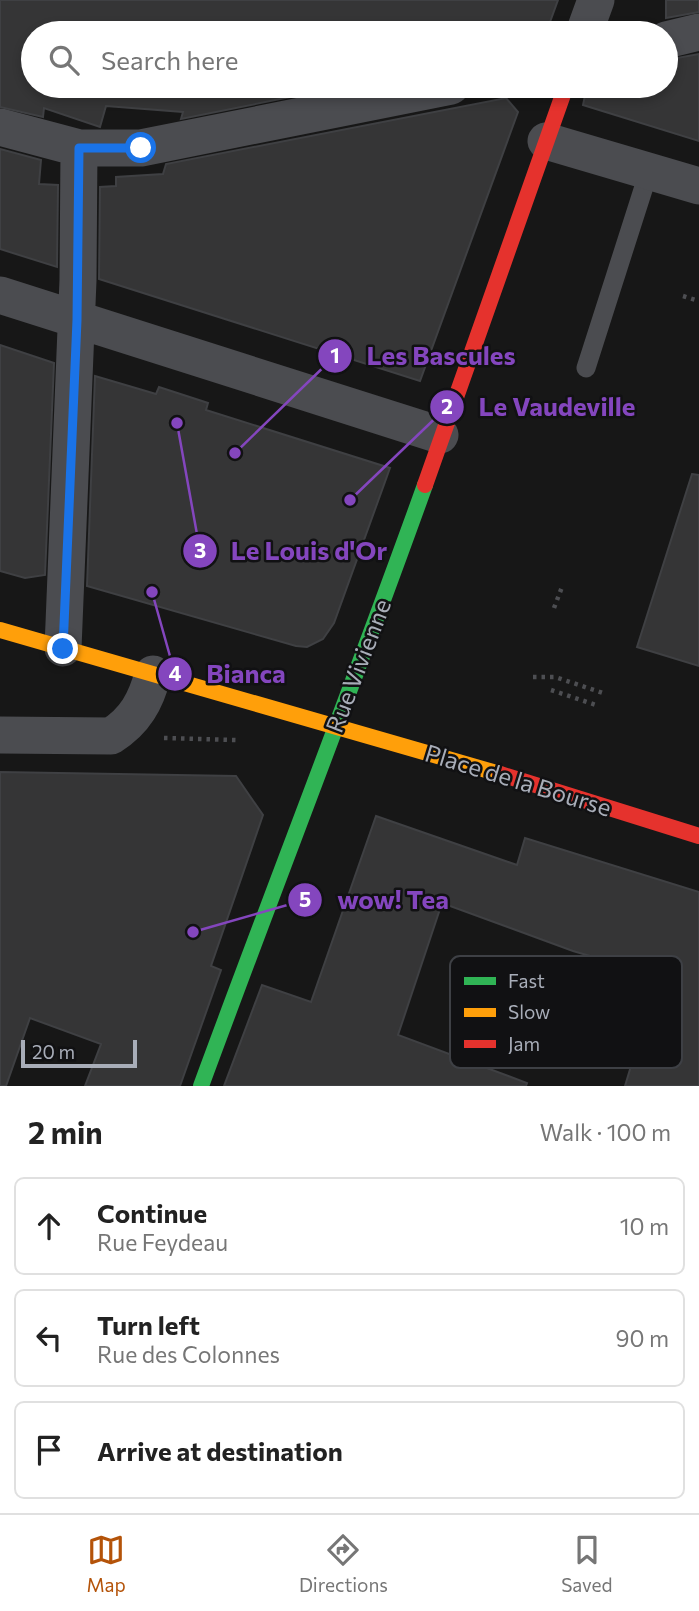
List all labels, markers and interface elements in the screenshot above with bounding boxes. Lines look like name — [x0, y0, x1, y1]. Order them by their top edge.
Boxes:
search box — [21, 21, 678, 98]
icon: search — [45, 41, 83, 79]
text: Search here — [101, 44, 239, 75]
route start — [125, 132, 156, 163]
callout: Les Bascules — [318, 332, 530, 379]
text: Les Bascules — [366, 339, 516, 370]
text: 1 — [330, 342, 340, 367]
callout: Le Vaudeville — [430, 383, 650, 430]
text: Le Vaudeville — [479, 390, 635, 421]
text: 2 — [441, 393, 453, 418]
callout: Le Louis d'Or — [182, 527, 402, 574]
text: Le Louis d'Or — [231, 534, 388, 565]
text: 3 — [194, 537, 206, 562]
street label: Rue Vivienne — [319, 595, 396, 736]
route end — [47, 633, 78, 664]
callout: Bianca — [157, 650, 300, 697]
text: Bianca — [206, 657, 286, 688]
text: 4 — [169, 660, 182, 685]
street label: Place de la Bourse — [422, 737, 615, 822]
callout: wow! Tea — [288, 876, 463, 923]
text: wow! Tea — [337, 883, 449, 914]
text: 5 — [299, 886, 311, 911]
legend — [450, 956, 682, 1068]
text: Fast — [508, 969, 545, 992]
text: Slow — [508, 1000, 550, 1023]
text: Jam — [508, 1032, 540, 1055]
scale bar — [21, 1037, 136, 1069]
text: 20 m — [32, 1040, 75, 1063]
text: 2 min — [28, 1113, 103, 1150]
text: Walk · 100 m — [540, 1118, 671, 1146]
text: Continue — [97, 1197, 207, 1228]
icon: ahead — [30, 1207, 68, 1245]
text: 10 m — [620, 1212, 669, 1240]
text: Rue Feydeau — [97, 1228, 228, 1256]
text: Turn left — [97, 1309, 200, 1340]
icon: left — [30, 1319, 68, 1357]
text: 90 m — [616, 1324, 669, 1352]
text: Rue des Colonnes — [97, 1340, 280, 1368]
icon: arrive — [30, 1431, 68, 1469]
text: Arrive at destination — [97, 1435, 343, 1466]
tab: Map — [87, 1531, 126, 1596]
tab: Directions — [299, 1531, 388, 1596]
tab: Saved — [561, 1531, 612, 1596]

